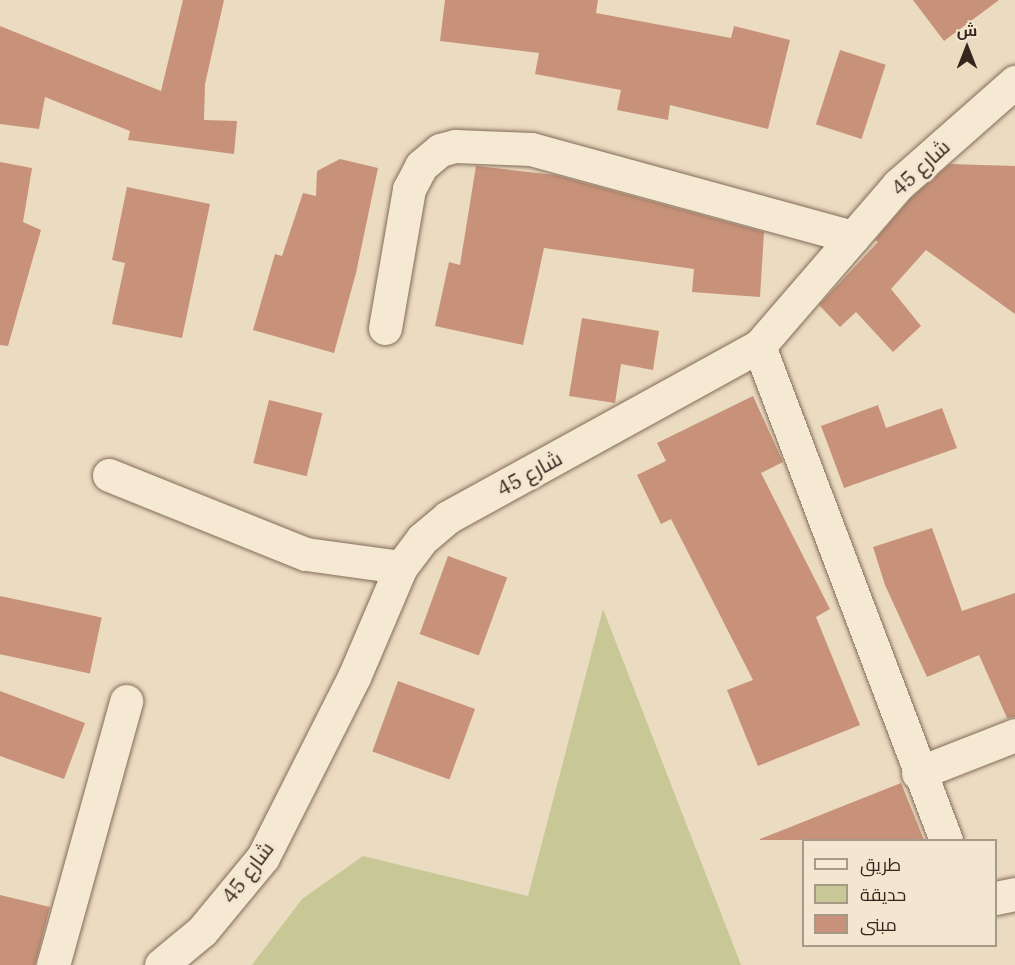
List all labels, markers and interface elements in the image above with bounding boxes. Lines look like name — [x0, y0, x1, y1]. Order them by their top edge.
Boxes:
north arrow — [937, 18, 997, 78]
text: ش — [957, 20, 977, 40]
street label: شارع 45 — [886, 134, 954, 200]
street label: شارع 45 — [492, 445, 566, 501]
street label: شارع 45 — [216, 836, 278, 908]
legend — [802, 839, 997, 947]
text: طريق — [860, 853, 901, 876]
text: حديقة — [860, 883, 906, 906]
text: مبنى — [860, 913, 897, 936]

